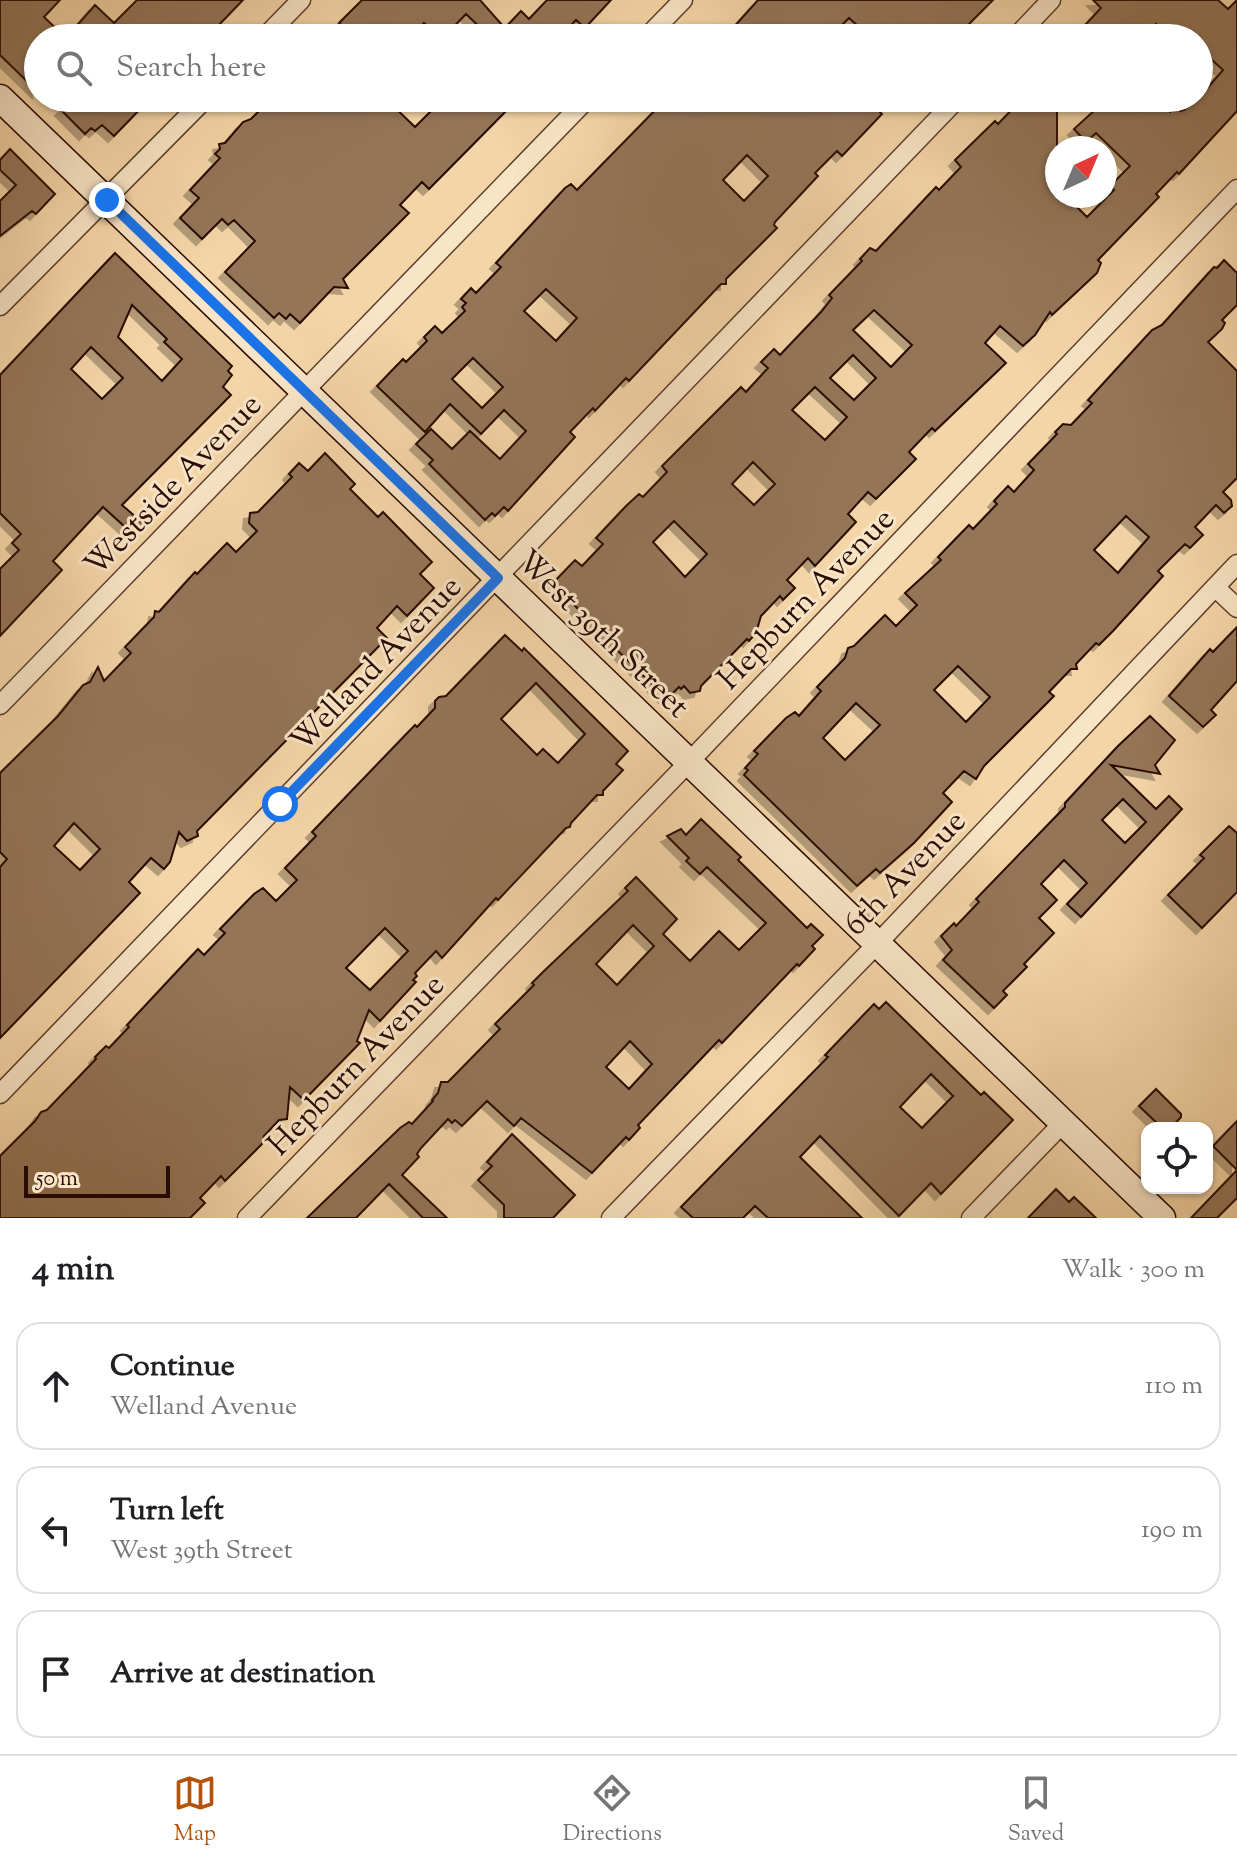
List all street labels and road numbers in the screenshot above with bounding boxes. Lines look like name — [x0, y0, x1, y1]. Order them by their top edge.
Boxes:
street label: Westside Avenue — [75, 384, 274, 588]
street label: Hepburn Avenue — [708, 499, 906, 702]
street label: West 39th Street — [505, 541, 699, 730]
street label: Welland Avenue — [281, 566, 474, 764]
street label: 6th Avenue — [834, 801, 978, 947]
street label: Hepburn Avenue — [258, 965, 456, 1168]

